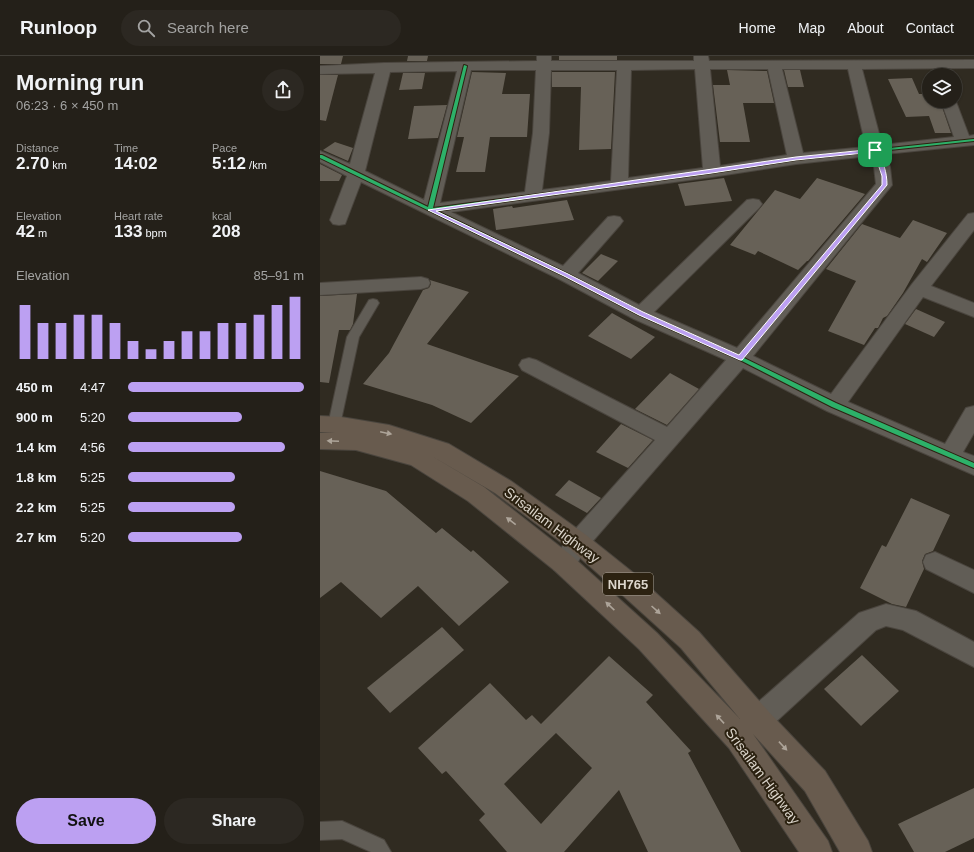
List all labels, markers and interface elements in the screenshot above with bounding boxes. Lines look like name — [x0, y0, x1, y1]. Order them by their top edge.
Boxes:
search box — [121, 10, 401, 46]
text: Runloop — [20, 17, 97, 38]
icon: search — [135, 17, 157, 39]
text: Search here — [167, 19, 249, 36]
text: Home — [739, 20, 776, 36]
text: Map — [798, 20, 825, 36]
text: About — [847, 20, 884, 36]
text: Contact — [906, 20, 954, 36]
map controls — [922, 68, 962, 108]
button: layers — [922, 68, 962, 108]
button: share — [262, 69, 304, 111]
text: Morning run — [16, 70, 144, 95]
text: 06:23 · 6 × 450 m — [16, 98, 118, 113]
pin — [858, 133, 892, 167]
icon: arrive — [864, 139, 886, 161]
text: Distance — [16, 142, 59, 154]
text: Time — [114, 142, 138, 154]
text: Pace — [212, 142, 237, 154]
text: 2.70 — [16, 154, 49, 173]
text: 14:02 — [114, 154, 157, 173]
text: 5:12 — [212, 154, 246, 173]
text: km — [49, 159, 67, 171]
text: /km — [246, 159, 267, 171]
text: Elevation — [16, 210, 61, 222]
text: Heart rate — [114, 210, 163, 222]
text: kcal — [212, 210, 232, 222]
text: 42 — [16, 222, 35, 241]
text: 133 — [114, 222, 142, 241]
text: 208 — [212, 222, 240, 241]
text: m — [35, 227, 47, 239]
text: bpm — [142, 227, 167, 239]
text: Elevation — [16, 268, 69, 283]
text: 85–91 m — [253, 268, 304, 283]
text: 450 m — [16, 380, 53, 395]
text: 4:47 — [80, 380, 105, 395]
text: 900 m — [16, 410, 53, 425]
text: 5:20 — [80, 410, 105, 425]
one-way arrow — [380, 430, 393, 436]
one-way arrow — [326, 438, 339, 444]
text: 1.4 km — [16, 440, 56, 455]
text: 4:56 — [80, 440, 105, 455]
text: 1.8 km — [16, 470, 56, 485]
text: 5:25 — [80, 470, 105, 485]
street label: Srisailam Highway — [501, 484, 603, 566]
text: 2.2 km — [16, 500, 56, 515]
text: 5:25 — [80, 500, 105, 515]
one-way arrow — [506, 517, 516, 526]
text: 2.7 km — [16, 530, 56, 545]
text: 5:20 — [80, 530, 105, 545]
road number: NH765 — [603, 573, 653, 595]
one-way arrow — [605, 601, 615, 610]
one-way arrow — [651, 605, 661, 615]
one-way arrow — [716, 714, 725, 723]
street label: Srisailam Highway — [723, 725, 803, 827]
one-way arrow — [778, 741, 787, 751]
button: Save — [16, 798, 156, 844]
button: Share — [164, 798, 304, 844]

